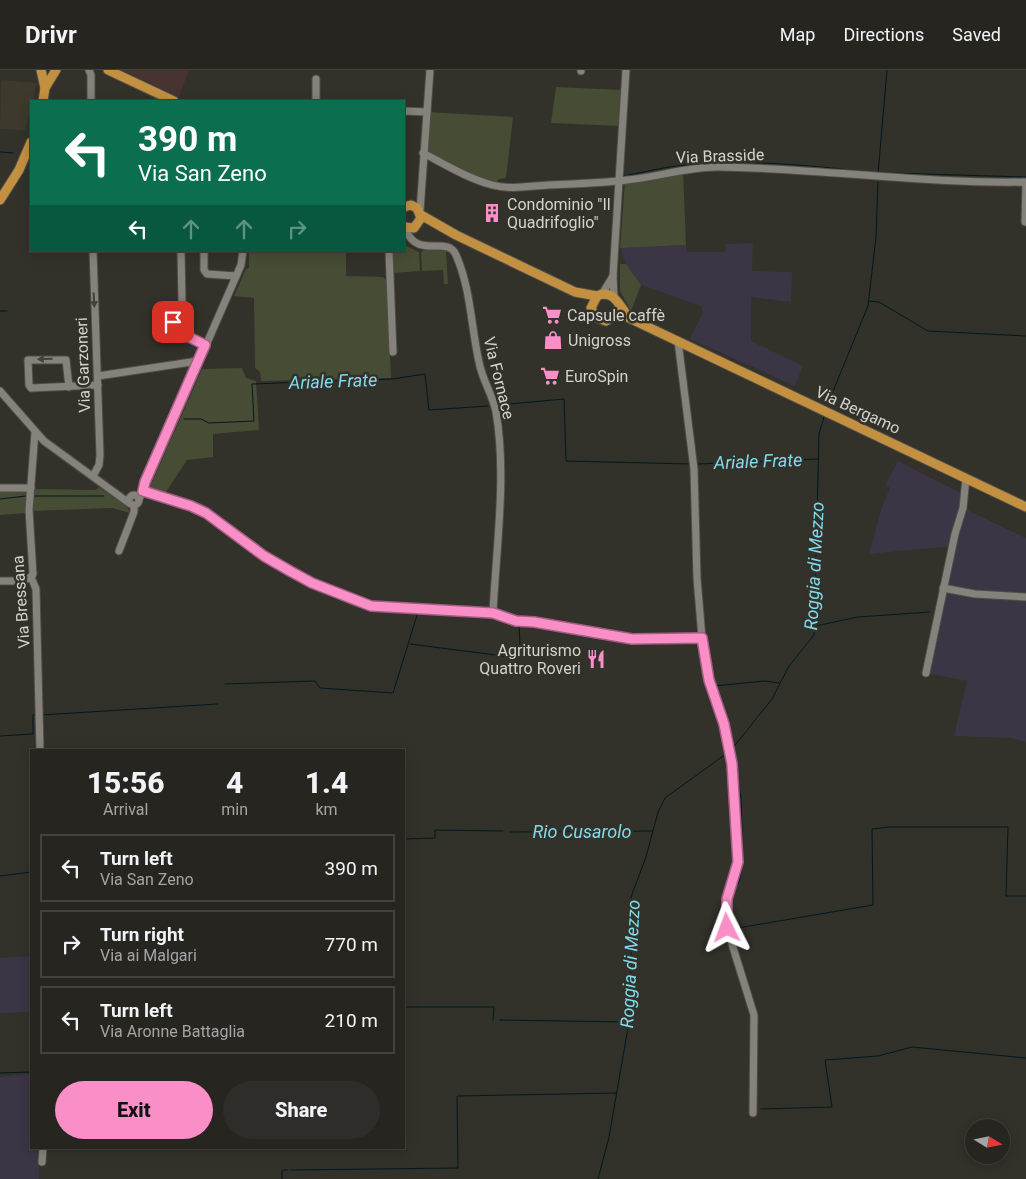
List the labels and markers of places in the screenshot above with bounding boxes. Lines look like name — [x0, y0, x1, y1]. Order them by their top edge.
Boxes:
place label: Condominio "Il Quadrifoglio" — [507, 195, 611, 232]
building icon: Condominio "Il Quadrifoglio" — [481, 202, 503, 224]
pin — [152, 301, 194, 343]
supermarket icon: Capsule caffè — [541, 304, 563, 326]
place label: Capsule caffè — [567, 306, 665, 325]
shop icon: Unigross — [542, 329, 564, 351]
place label: Unigross — [568, 331, 631, 350]
supermarket icon: EuroSpin — [539, 365, 561, 387]
place label: EuroSpin — [565, 367, 628, 386]
place label: Agriturismo Quattro Roveri — [479, 641, 581, 678]
restaurant icon: Agriturismo Quattro Roveri — [585, 648, 607, 670]

